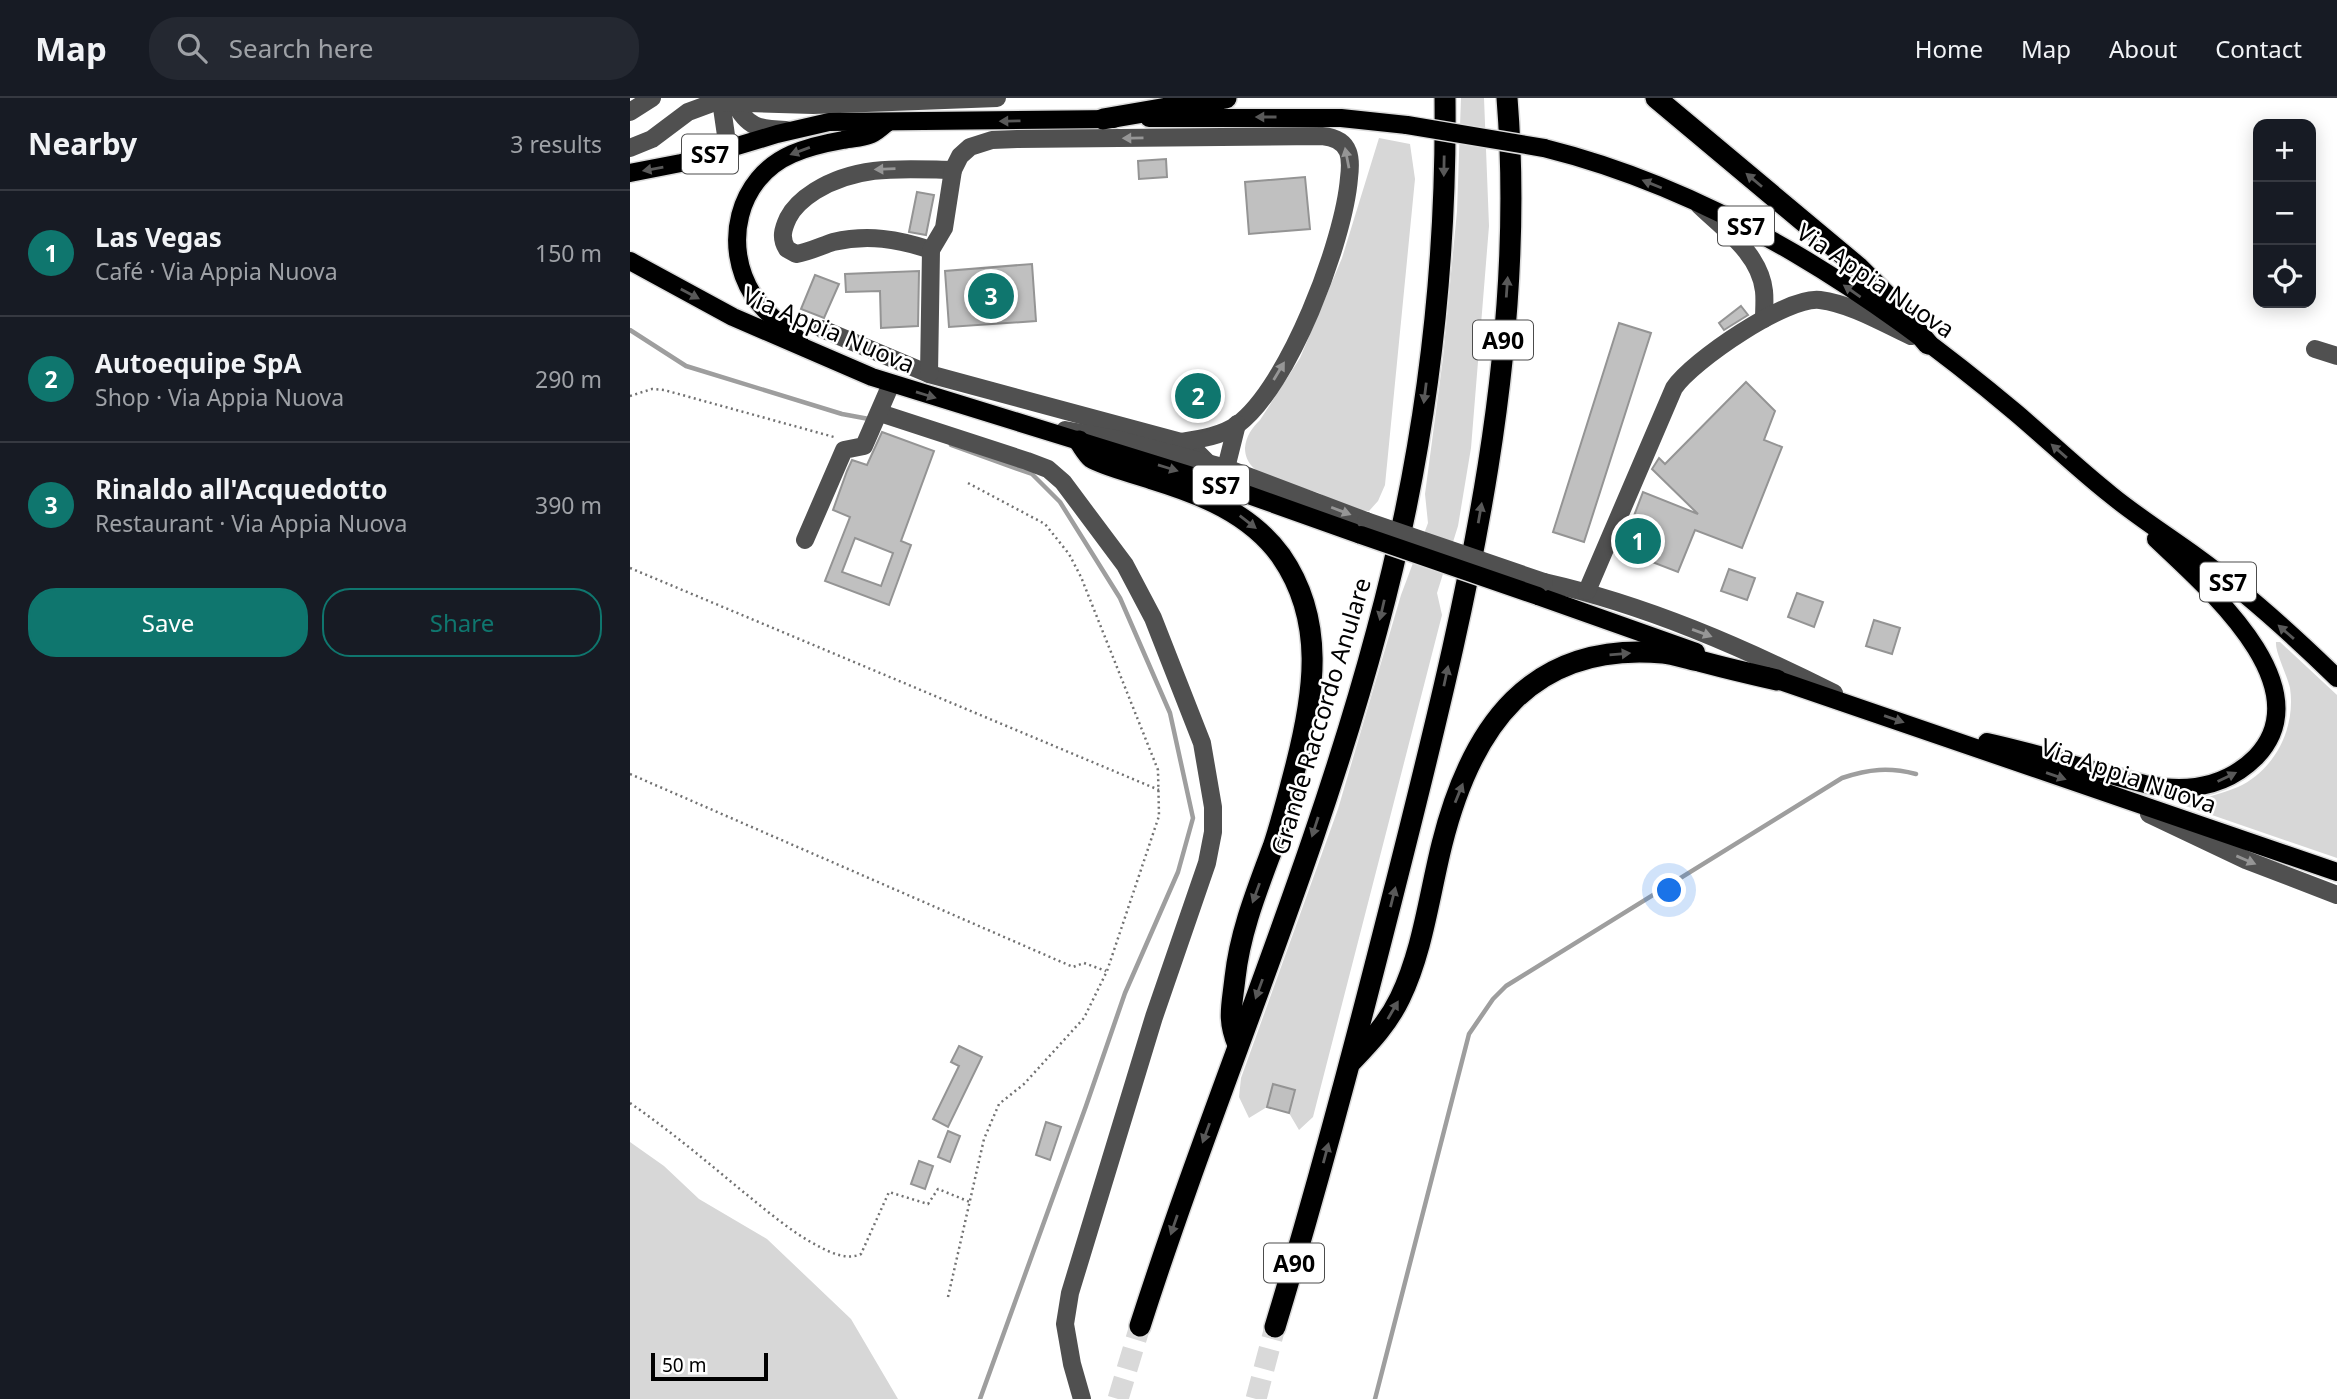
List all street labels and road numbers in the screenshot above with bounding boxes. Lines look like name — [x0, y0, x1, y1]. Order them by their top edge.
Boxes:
road number: SS7 — [682, 134, 738, 174]
road number: SS7 — [1718, 206, 1774, 246]
street label: Via Appia Nuova — [1791, 215, 1961, 345]
street label: Via Appia Nuova — [738, 278, 920, 380]
road number: A90 — [1473, 320, 1533, 360]
road number: SS7 — [1193, 466, 1249, 504]
road number: SS7 — [2200, 562, 2256, 602]
street label: Grande Raccordo Anulare — [1262, 573, 1378, 859]
street label: Via Appia Nuova — [2037, 729, 2221, 821]
road number: A90 — [1264, 1244, 1324, 1282]

